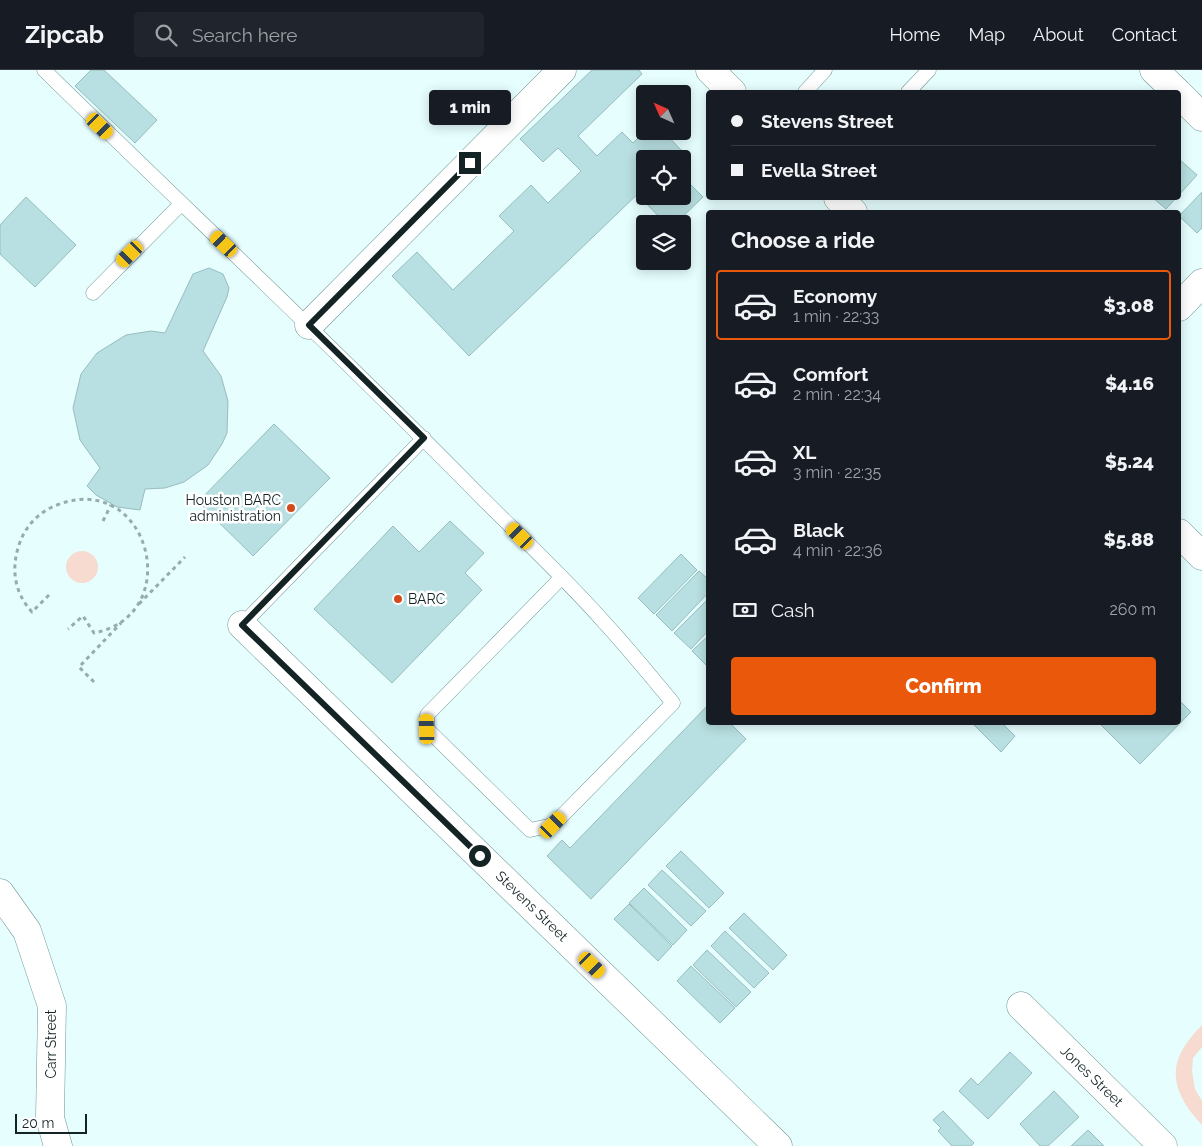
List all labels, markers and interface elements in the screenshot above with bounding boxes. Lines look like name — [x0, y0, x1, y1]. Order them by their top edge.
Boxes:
search box — [134, 12, 484, 57]
text: Zipcab — [25, 20, 104, 49]
icon: search — [152, 21, 180, 49]
text: Search here — [192, 24, 297, 46]
text: Home — [889, 24, 940, 45]
text: Map — [968, 24, 1005, 45]
text: About — [1033, 24, 1084, 45]
text: Contact — [1112, 24, 1177, 45]
north arrow — [636, 85, 691, 140]
map controls — [636, 85, 691, 270]
callout: 1 min — [429, 91, 511, 126]
text: 1 min — [449, 98, 491, 117]
car — [83, 110, 116, 142]
text: Stevens Street — [761, 110, 893, 132]
button: locate — [636, 150, 691, 205]
route end — [459, 152, 481, 174]
text: Evella Street — [761, 159, 877, 181]
button: layers — [636, 215, 691, 270]
text: Choose a ride — [731, 227, 875, 253]
car — [207, 228, 240, 260]
car — [114, 238, 145, 270]
icon: car — [733, 283, 778, 328]
text: Economy — [793, 285, 877, 307]
text: $3.08 — [1103, 294, 1154, 316]
text: 1 min · 22:33 — [793, 307, 879, 326]
icon: car — [733, 361, 778, 406]
text: Comfort — [793, 363, 868, 385]
text: $4.16 — [1105, 372, 1154, 394]
text: 2 min · 22:34 — [793, 385, 881, 404]
icon: car — [733, 439, 778, 484]
text: XL — [793, 441, 816, 463]
text: $5.24 — [1105, 450, 1154, 472]
text: 3 min · 22:35 — [793, 463, 881, 482]
place label: Houston BARC administration — [185, 492, 281, 524]
marker: Houston BARC administration — [285, 502, 297, 514]
icon: car — [733, 517, 778, 562]
text: Black — [793, 519, 844, 541]
car — [504, 520, 535, 552]
text: $5.88 — [1104, 528, 1154, 550]
text: 4 min · 22:36 — [793, 541, 882, 560]
place label: BARC — [408, 591, 446, 607]
marker: BARC — [392, 593, 404, 605]
icon: cash — [731, 596, 759, 624]
text: Cash — [771, 599, 815, 621]
text: 260 m — [1109, 600, 1156, 619]
button: Confirm — [731, 657, 1156, 715]
car — [418, 714, 435, 744]
car — [537, 809, 568, 841]
route start — [469, 845, 491, 867]
street label: Stevens Street — [493, 868, 571, 945]
car — [575, 949, 608, 981]
street label: Carr Street — [43, 1009, 59, 1079]
street label: Jones Street — [1058, 1042, 1127, 1110]
scale bar — [15, 1111, 88, 1134]
text: 20 m — [22, 1115, 54, 1131]

